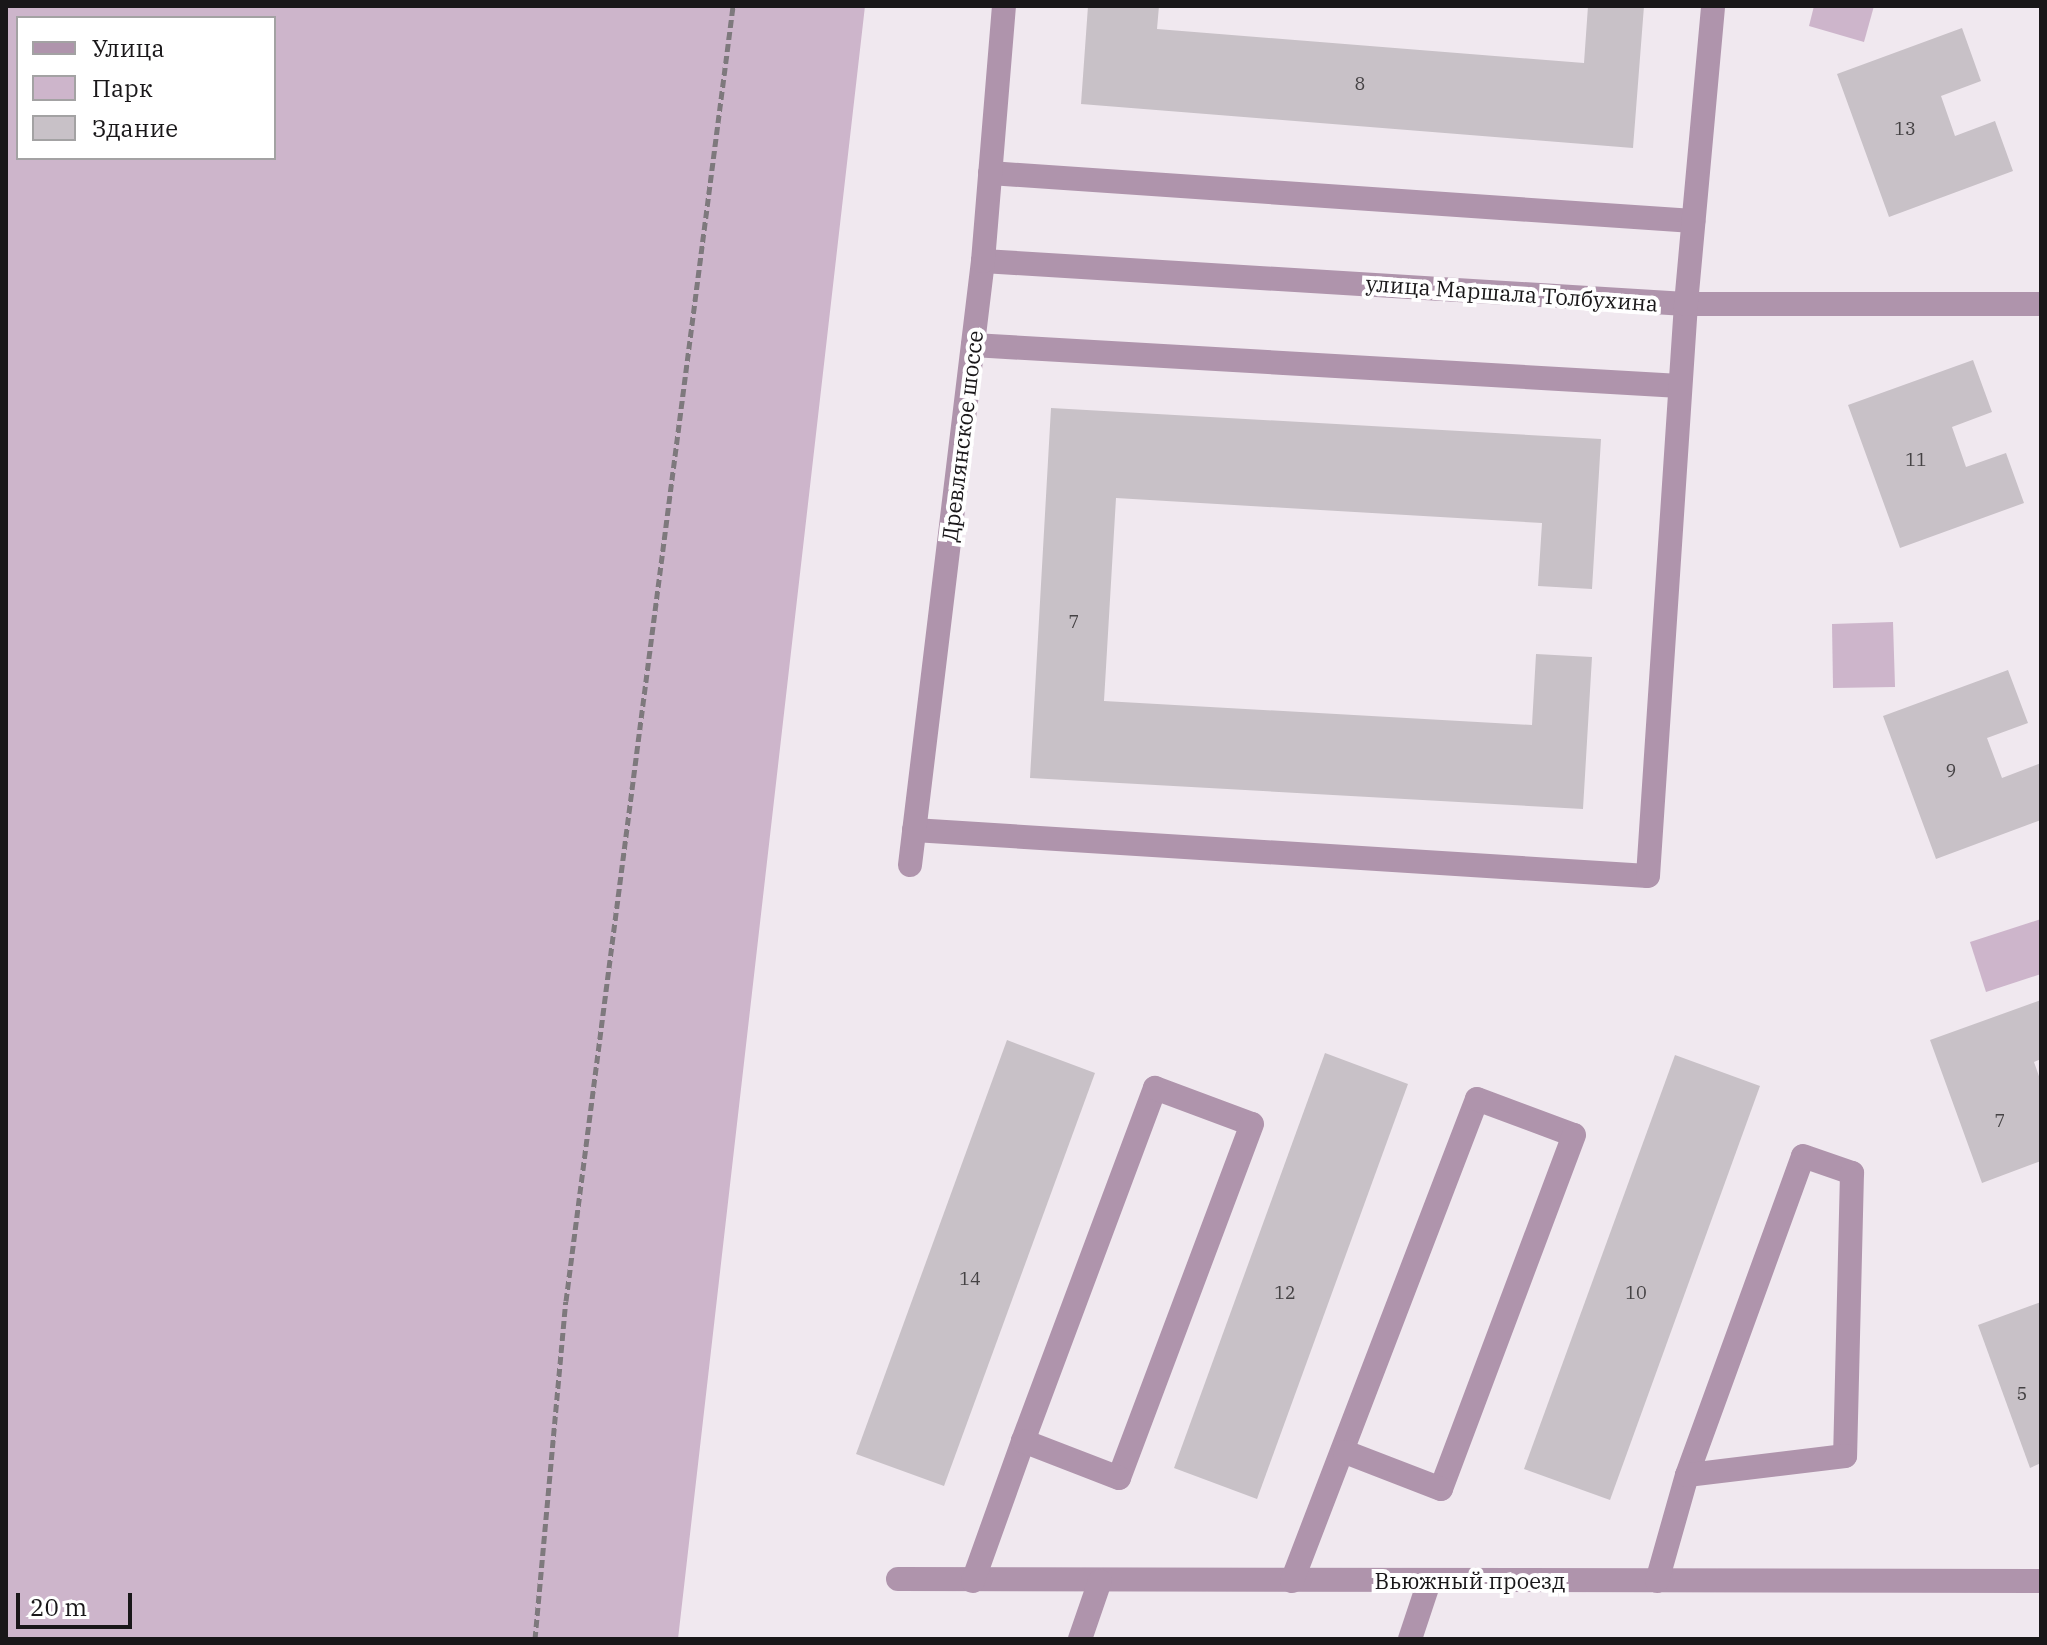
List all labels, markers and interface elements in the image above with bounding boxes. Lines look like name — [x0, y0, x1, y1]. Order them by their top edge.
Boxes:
legend — [16, 16, 276, 160]
text: Улица — [92, 32, 165, 64]
text: Парк — [92, 72, 153, 104]
house number: 8 — [1355, 73, 1365, 95]
text: Здание — [92, 112, 178, 144]
house number: 13 — [1894, 118, 1916, 140]
street label: улица Маршала Толбухина — [1365, 270, 1659, 316]
street label: Древлянское шоссе — [936, 329, 988, 543]
house number: 11 — [1905, 449, 1927, 471]
house number: 7 — [1069, 611, 1079, 633]
house number: 9 — [1946, 760, 1956, 782]
house number: 7 — [1995, 1110, 2005, 1132]
house number: 14 — [959, 1268, 981, 1290]
house number: 12 — [1274, 1282, 1296, 1304]
house number: 10 — [1625, 1282, 1647, 1304]
house number: 5 — [2017, 1383, 2027, 1405]
street label: Вьюжный проезд — [1375, 1568, 1565, 1594]
scale bar — [20, 1577, 136, 1627]
text: 20 m — [30, 1591, 87, 1623]

